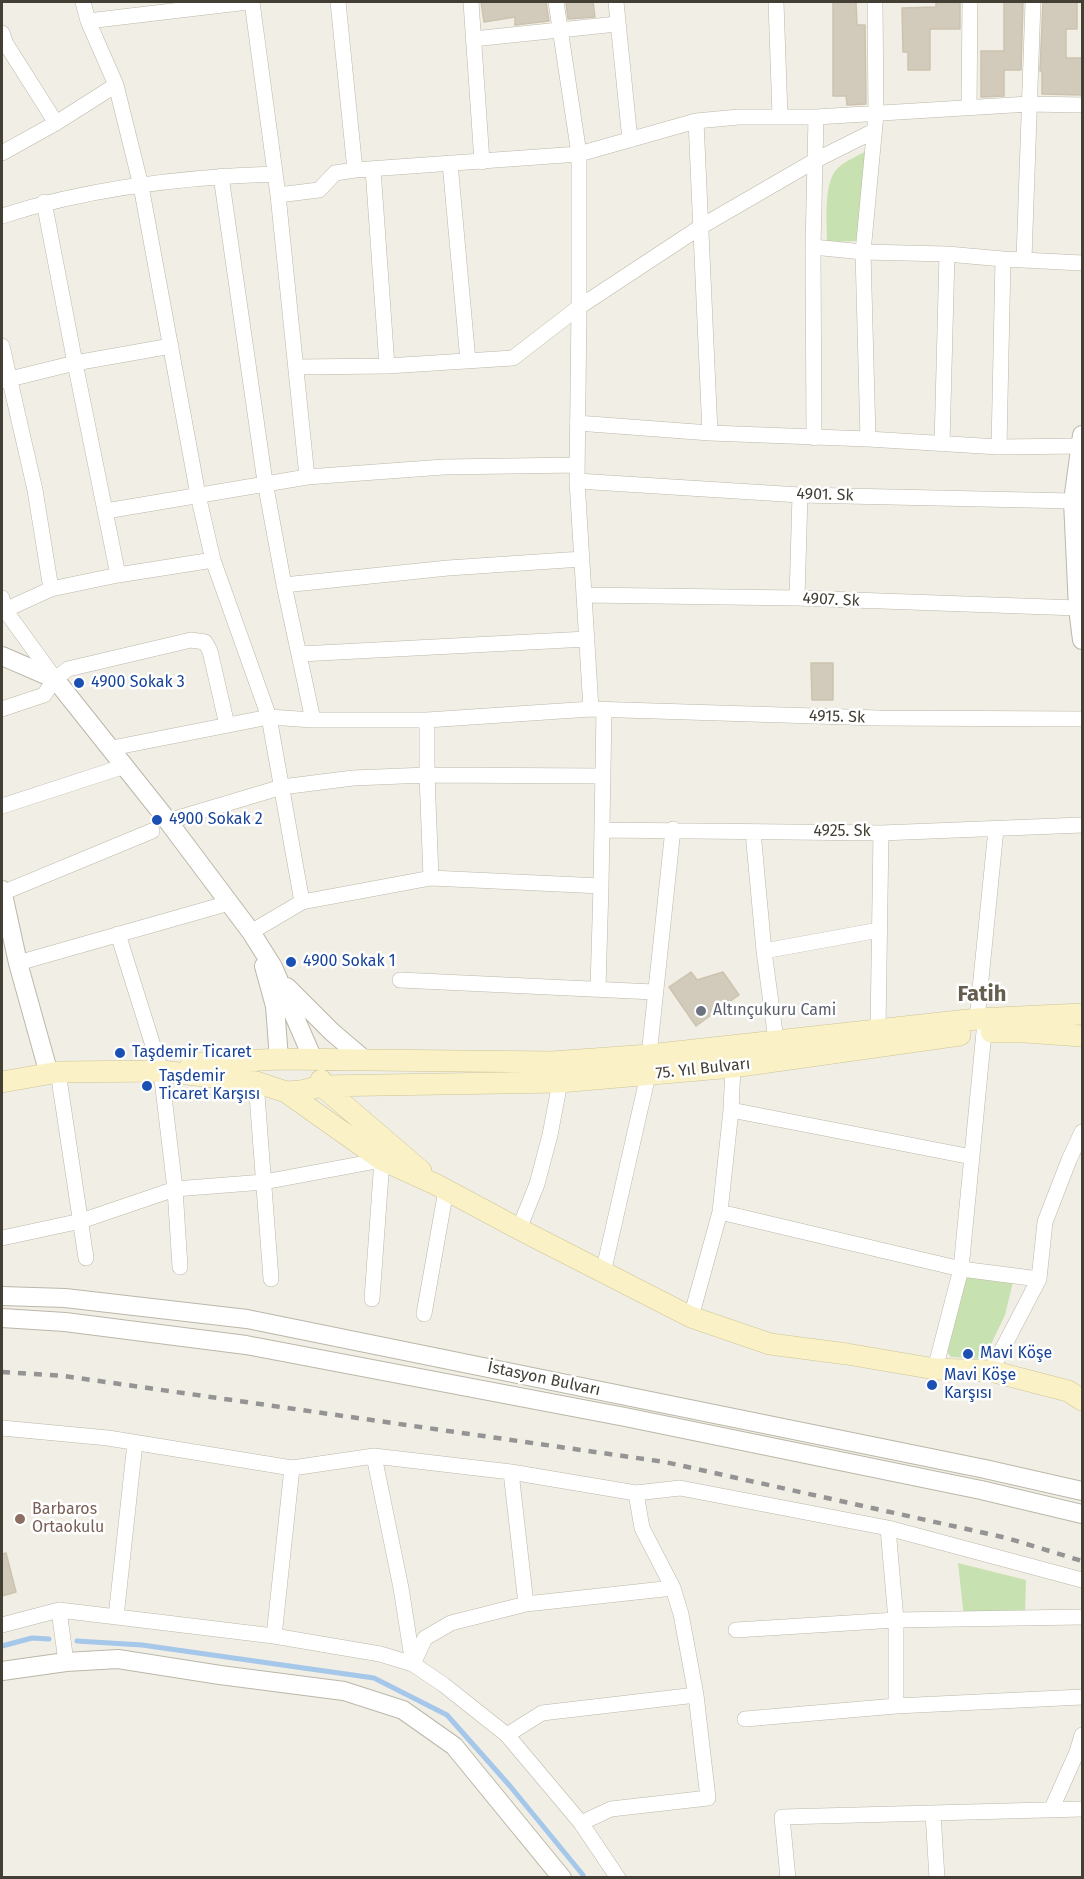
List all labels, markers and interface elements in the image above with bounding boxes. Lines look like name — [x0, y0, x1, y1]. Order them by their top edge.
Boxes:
street label: 4901. Sk — [796, 484, 854, 506]
street label: 4907. Sk — [802, 589, 860, 611]
place label: 4900 Sokak 3 — [91, 673, 185, 693]
marker: 4900 Sokak 3 — [72, 676, 86, 690]
street label: 4915. Sk — [809, 706, 865, 728]
place label: 4900 Sokak 2 — [169, 810, 263, 830]
marker: 4900 Sokak 2 — [150, 813, 164, 827]
street label: 4925. Sk — [813, 822, 871, 842]
place label: 4900 Sokak 1 — [303, 952, 396, 972]
marker: 4900 Sokak 1 — [284, 955, 298, 969]
district label: Fatih — [958, 982, 1006, 1008]
place label: Altınçukuru Cami — [713, 1001, 836, 1021]
marker: Altınçukuru Cami — [694, 1004, 708, 1018]
place label: Taşdemir Ticaret — [132, 1043, 252, 1063]
marker: Taşdemir Ticaret — [113, 1046, 127, 1060]
street label: 75. Yıl Bulvarı — [655, 1054, 751, 1084]
place label: Taşdemir Ticaret Karşısı — [159, 1067, 260, 1105]
marker: Taşdemir Ticaret Karşısı — [140, 1079, 154, 1093]
place label: Mavi Köşe — [980, 1344, 1052, 1364]
marker: Mavi Köşe — [961, 1347, 975, 1361]
street label: İstasyon Bulvarı — [486, 1358, 602, 1400]
place label: Mavi Köşe Karşısı — [944, 1366, 1016, 1404]
marker: Mavi Köşe Karşısı — [925, 1378, 939, 1392]
place label: Barbaros Ortaokulu — [32, 1500, 104, 1538]
marker: Barbaros Ortaokulu — [13, 1512, 27, 1526]

